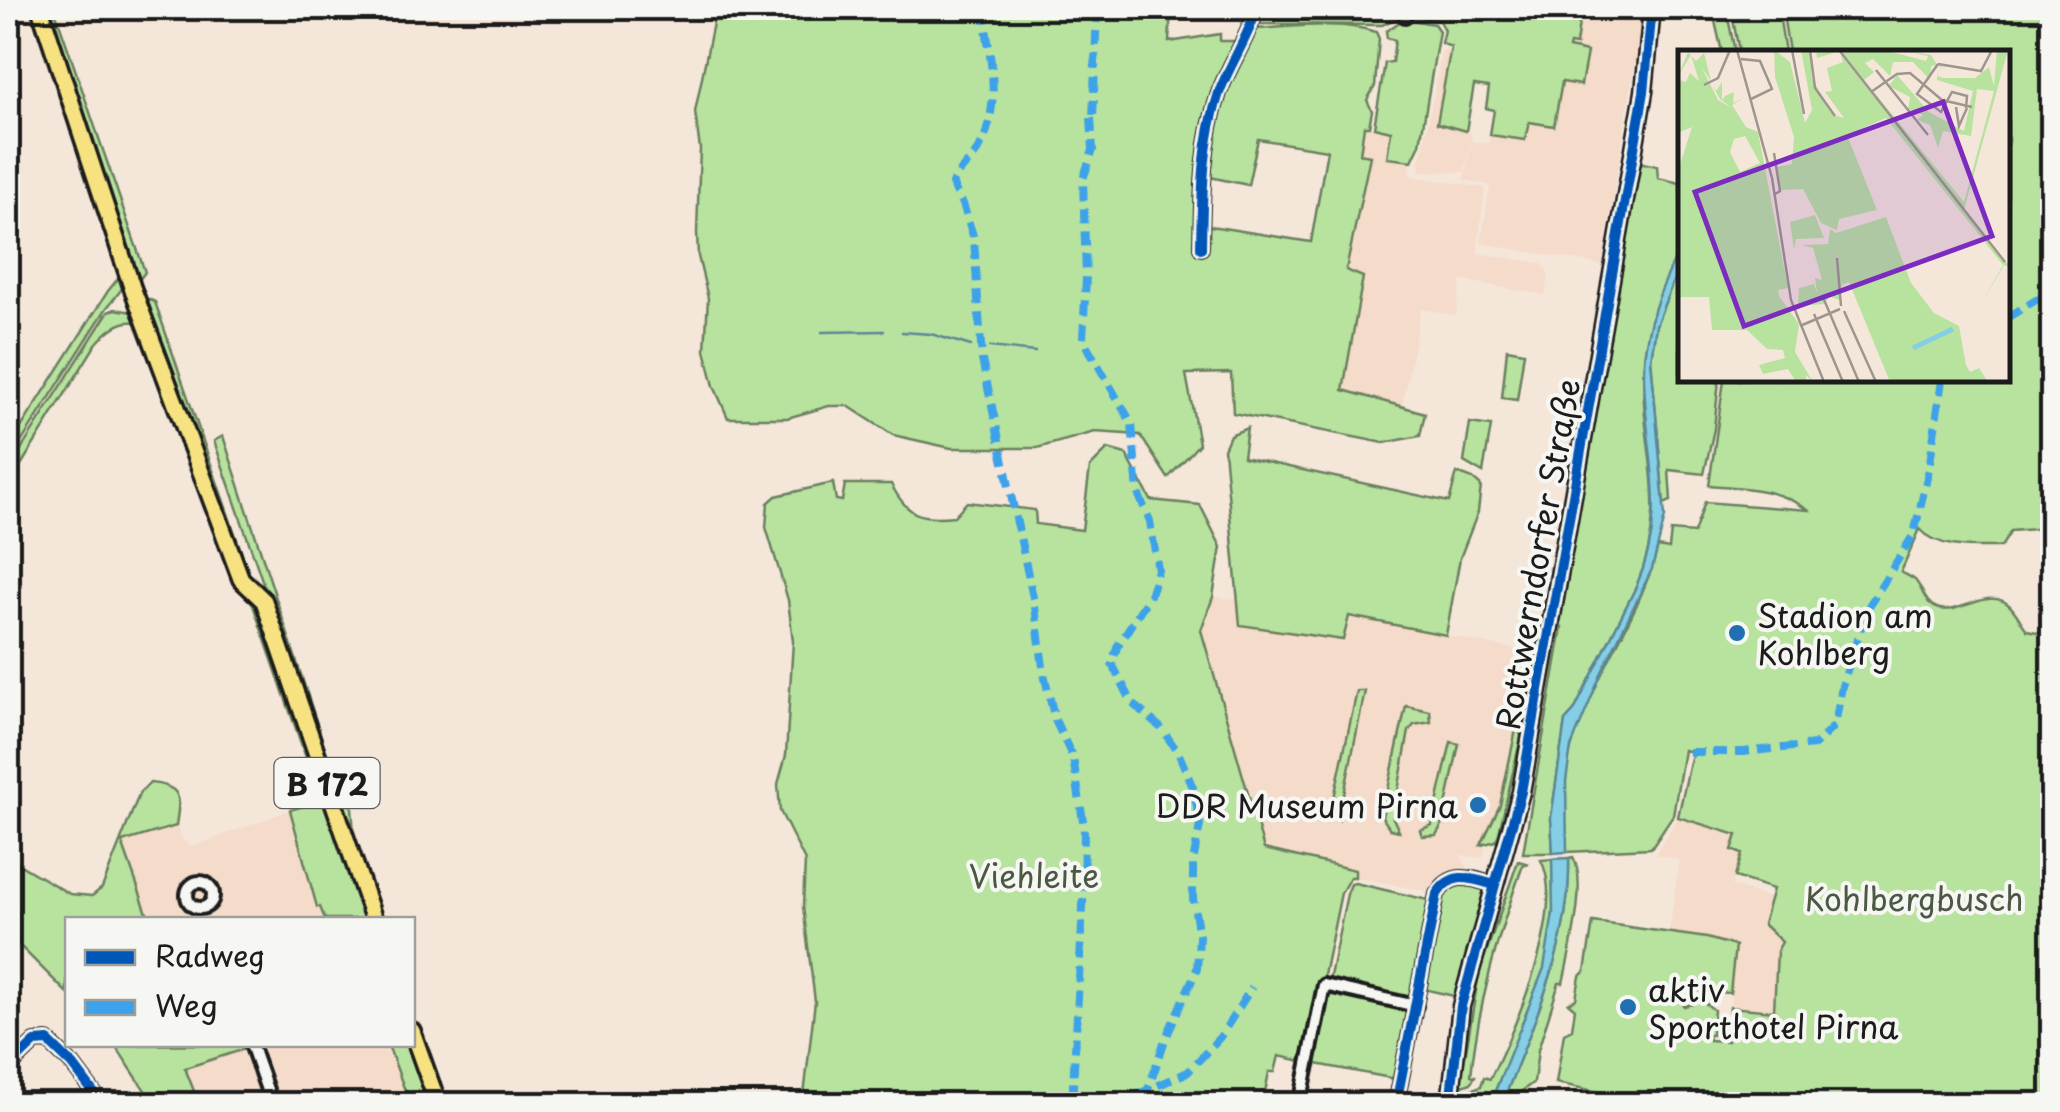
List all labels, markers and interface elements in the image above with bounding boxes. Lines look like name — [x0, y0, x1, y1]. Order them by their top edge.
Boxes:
inset map — [1678, 50, 2010, 382]
street label: Rottwerndorfer Straße — [1483, 375, 1591, 733]
place label: Stadion am Kohlberg — [1757, 591, 1933, 676]
marker: Stadion am Kohlberg — [1726, 622, 1748, 644]
road number: B 172 — [274, 758, 380, 808]
place label: DDR Museum Pirna — [1156, 781, 1458, 829]
marker: DDR Museum Pirna — [1467, 794, 1489, 816]
park label: Viehleite — [969, 851, 1099, 899]
park label: Kohlbergbusch — [1804, 874, 2024, 922]
legend — [65, 917, 415, 1047]
text: Radweg — [155, 932, 265, 977]
place label: aktiv Sporthotel Pirna — [1648, 965, 1899, 1050]
text: Weg — [155, 982, 218, 1027]
marker: aktiv Sporthotel Pirna — [1617, 996, 1639, 1018]

